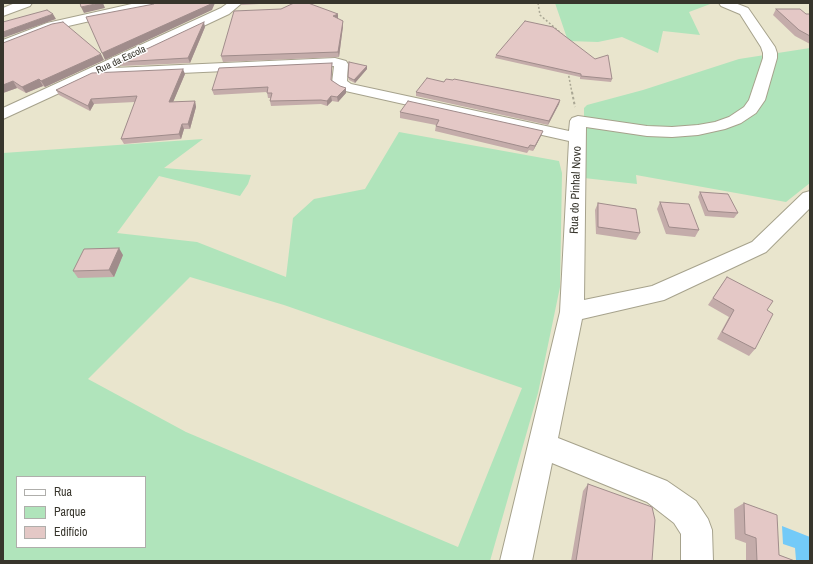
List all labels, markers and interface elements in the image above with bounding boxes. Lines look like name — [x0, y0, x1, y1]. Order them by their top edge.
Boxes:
street label: Rua da Escola — [94, 43, 148, 77]
street label: Rua do Pinhal Novo — [567, 146, 585, 234]
legend — [16, 476, 146, 548]
text: Rua — [54, 484, 72, 500]
text: Parque — [54, 504, 86, 520]
text: Edifício — [54, 524, 87, 540]

